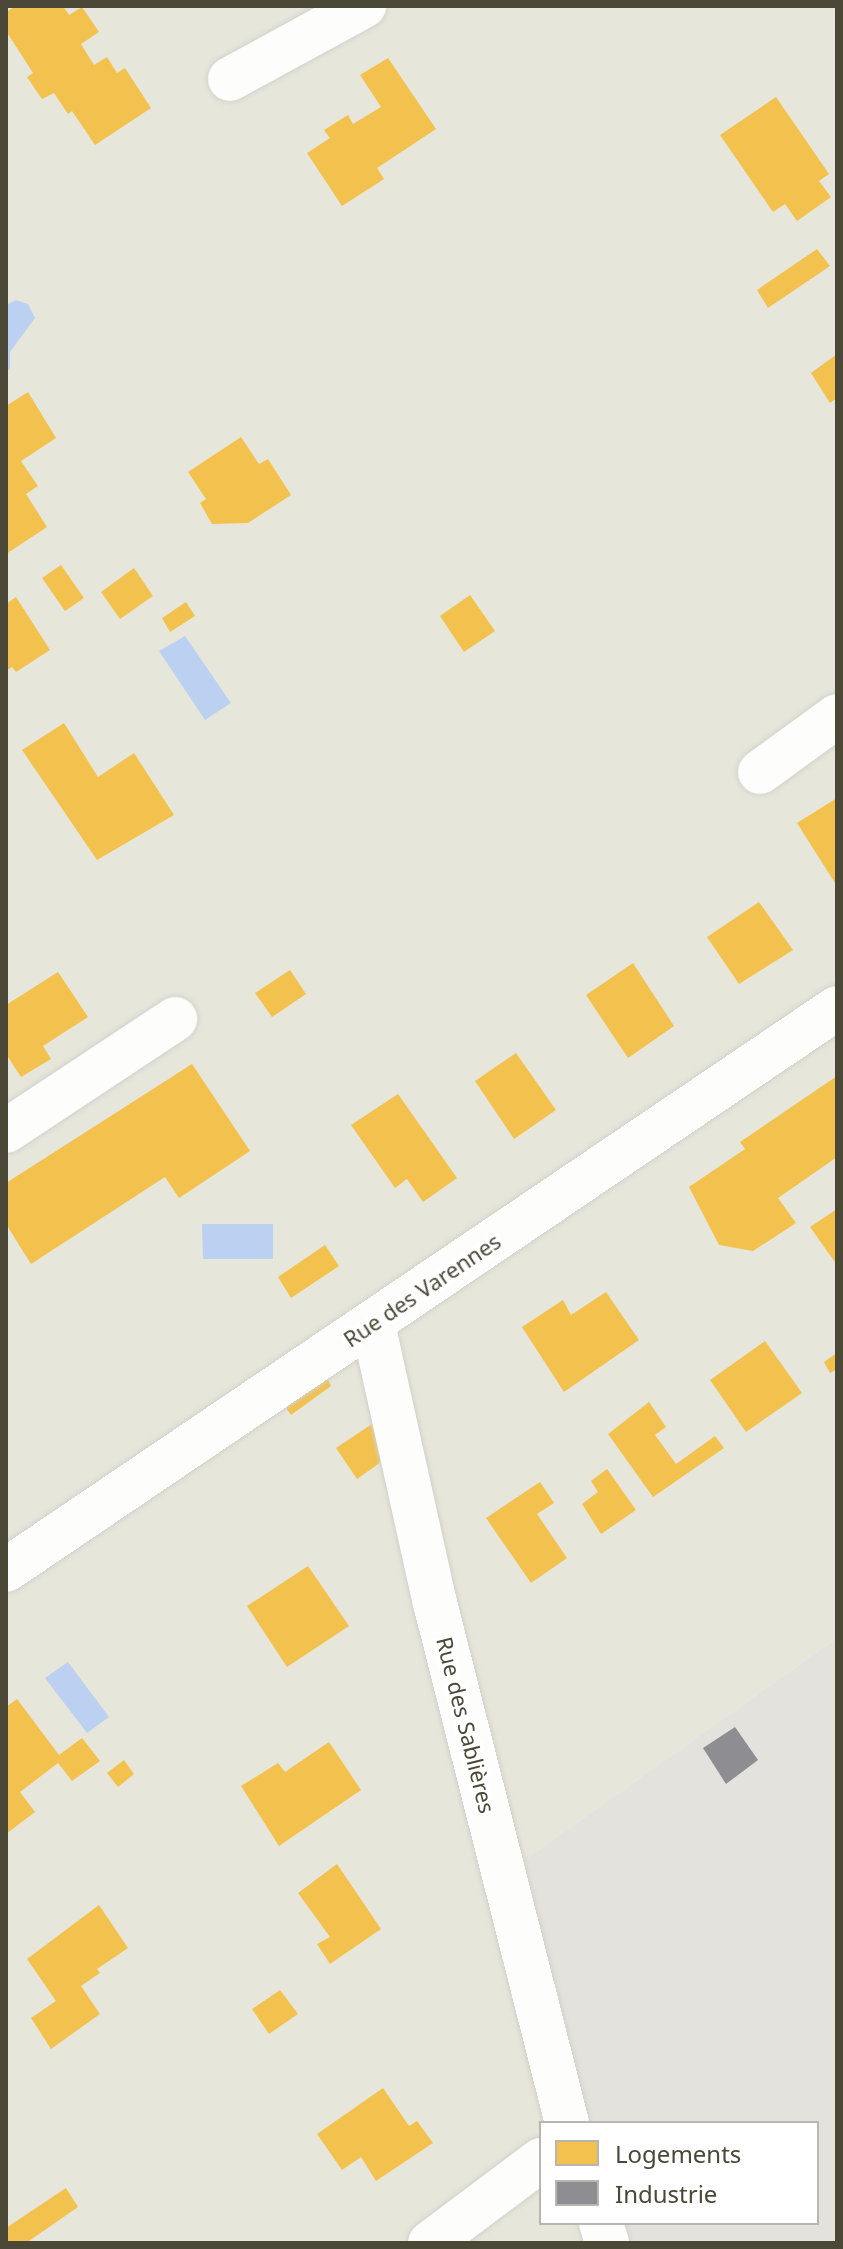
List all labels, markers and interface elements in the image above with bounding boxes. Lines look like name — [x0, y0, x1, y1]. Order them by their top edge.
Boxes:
street label: Rue des Varennes — [338, 1228, 506, 1352]
street label: Rue des Sablières — [431, 1634, 501, 1816]
legend — [539, 2121, 819, 2225]
text: Logements — [615, 2137, 741, 2170]
text: Industrie — [615, 2177, 717, 2210]

